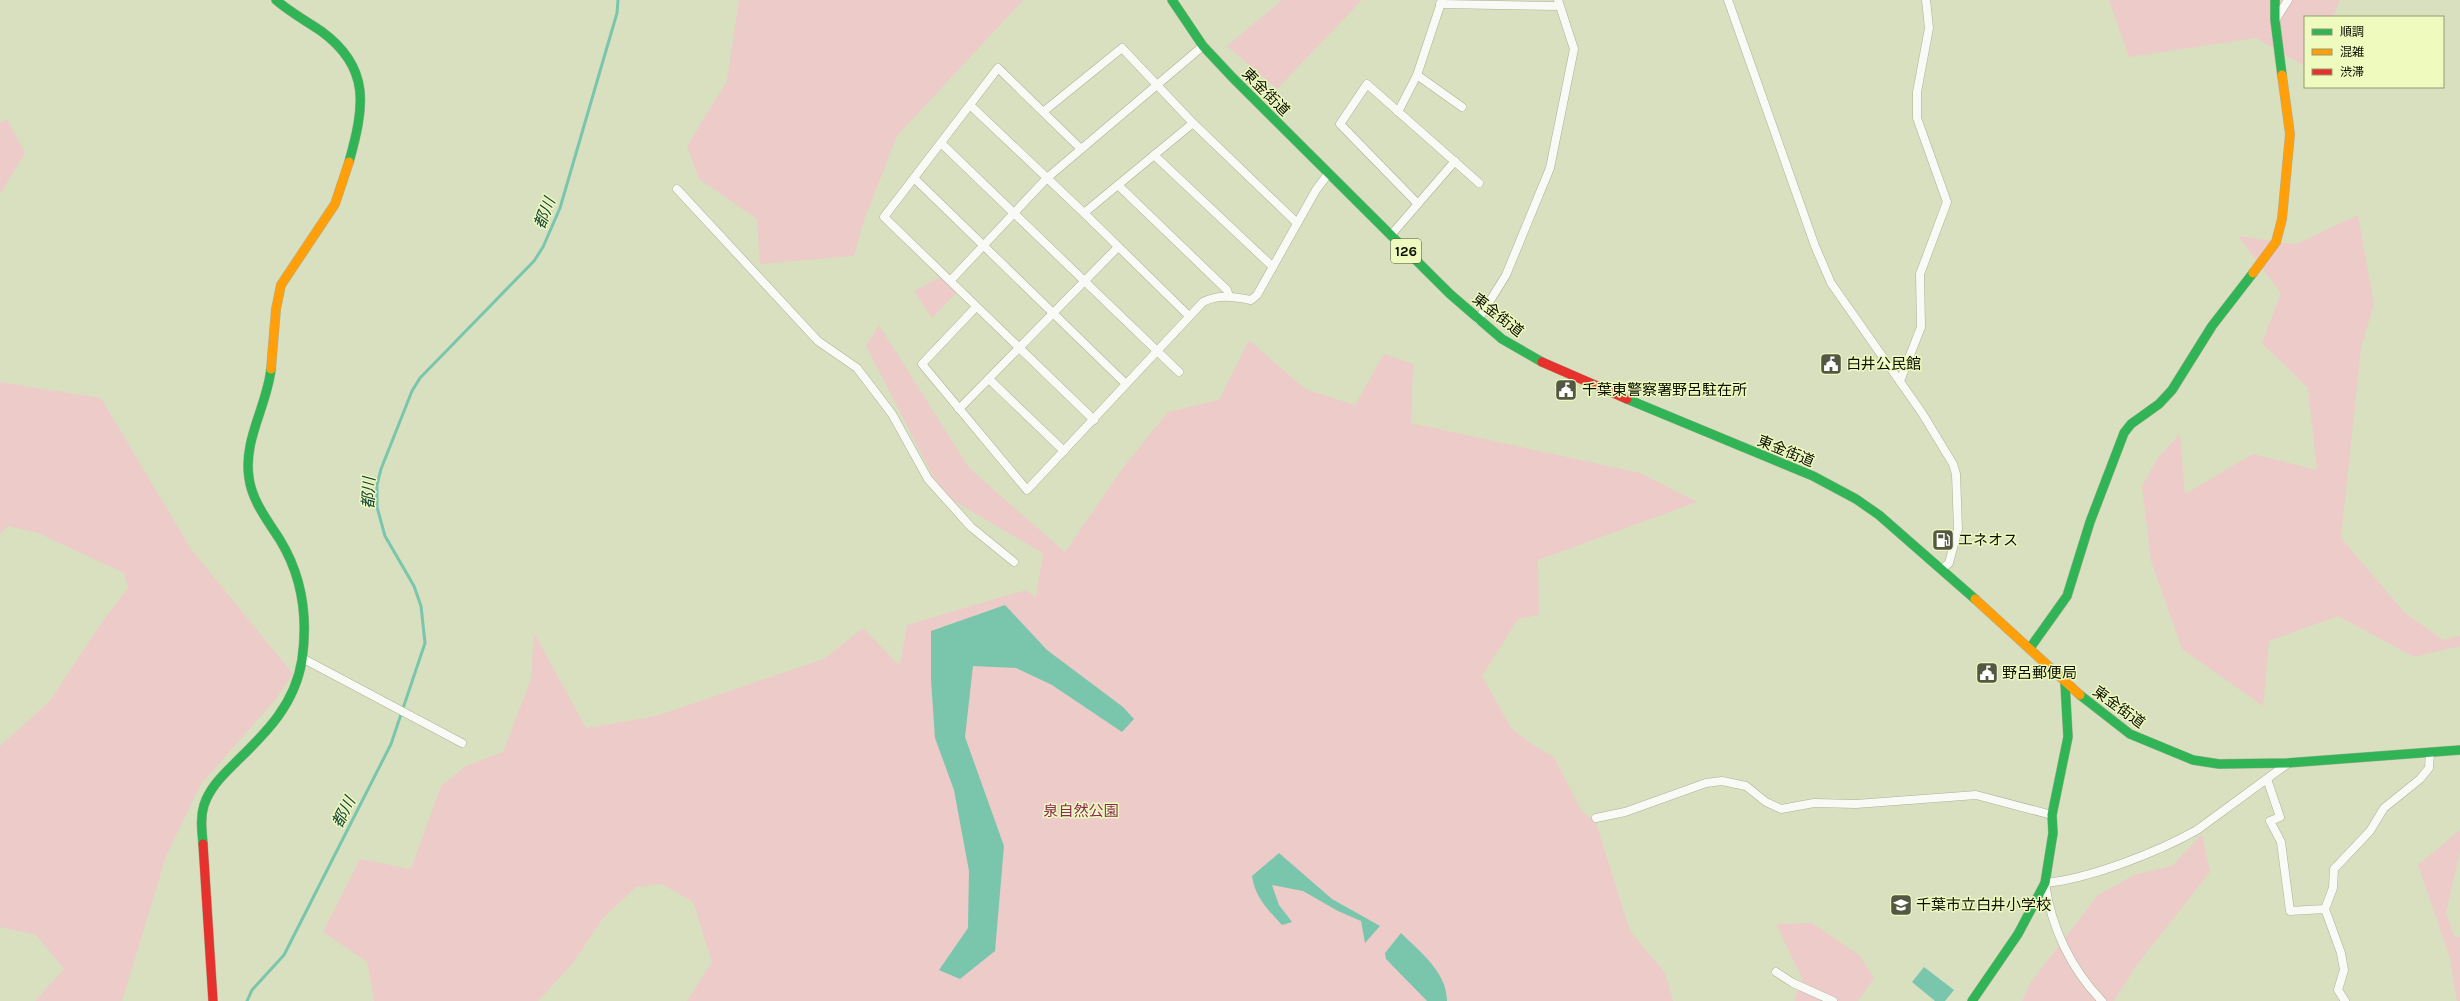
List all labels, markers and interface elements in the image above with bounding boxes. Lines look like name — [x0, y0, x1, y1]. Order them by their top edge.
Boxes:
legend — [2304, 16, 2444, 88]
text: 順調 — [2340, 25, 2364, 39]
text: 混雑 — [2340, 45, 2364, 59]
street label: 東金街道 — [1238, 64, 1294, 120]
text: 渋滞 — [2340, 65, 2364, 79]
water label: 都川 — [530, 193, 560, 232]
road number: 126 — [1391, 239, 1421, 263]
street label: 東金街道 — [1469, 289, 1527, 341]
public building icon: 白井公民館 — [1818, 351, 1844, 377]
place label: 白井公民館 — [1846, 355, 1921, 373]
public building icon: 千葉東警察署野呂駐在所 — [1553, 377, 1579, 403]
place label: 千葉東警察署野呂駐在所 — [1582, 381, 1747, 399]
street label: 東金街道 — [1755, 431, 1817, 471]
water label: 都川 — [358, 475, 379, 509]
fuel station icon: エネオス — [1930, 527, 1956, 553]
place label: エネオス — [1958, 531, 2018, 549]
public building icon: 野呂郵便局 — [1974, 660, 2000, 686]
place label: 野呂郵便局 — [2002, 664, 2077, 682]
street label: 東金街道 — [2089, 682, 2149, 732]
water label: 都川 — [328, 792, 360, 831]
park label: 泉自然公園 — [1043, 802, 1119, 820]
school or university icon: 千葉市立白井小学校 — [1888, 892, 1914, 918]
place label: 千葉市立白井小学校 — [1916, 896, 2051, 914]

